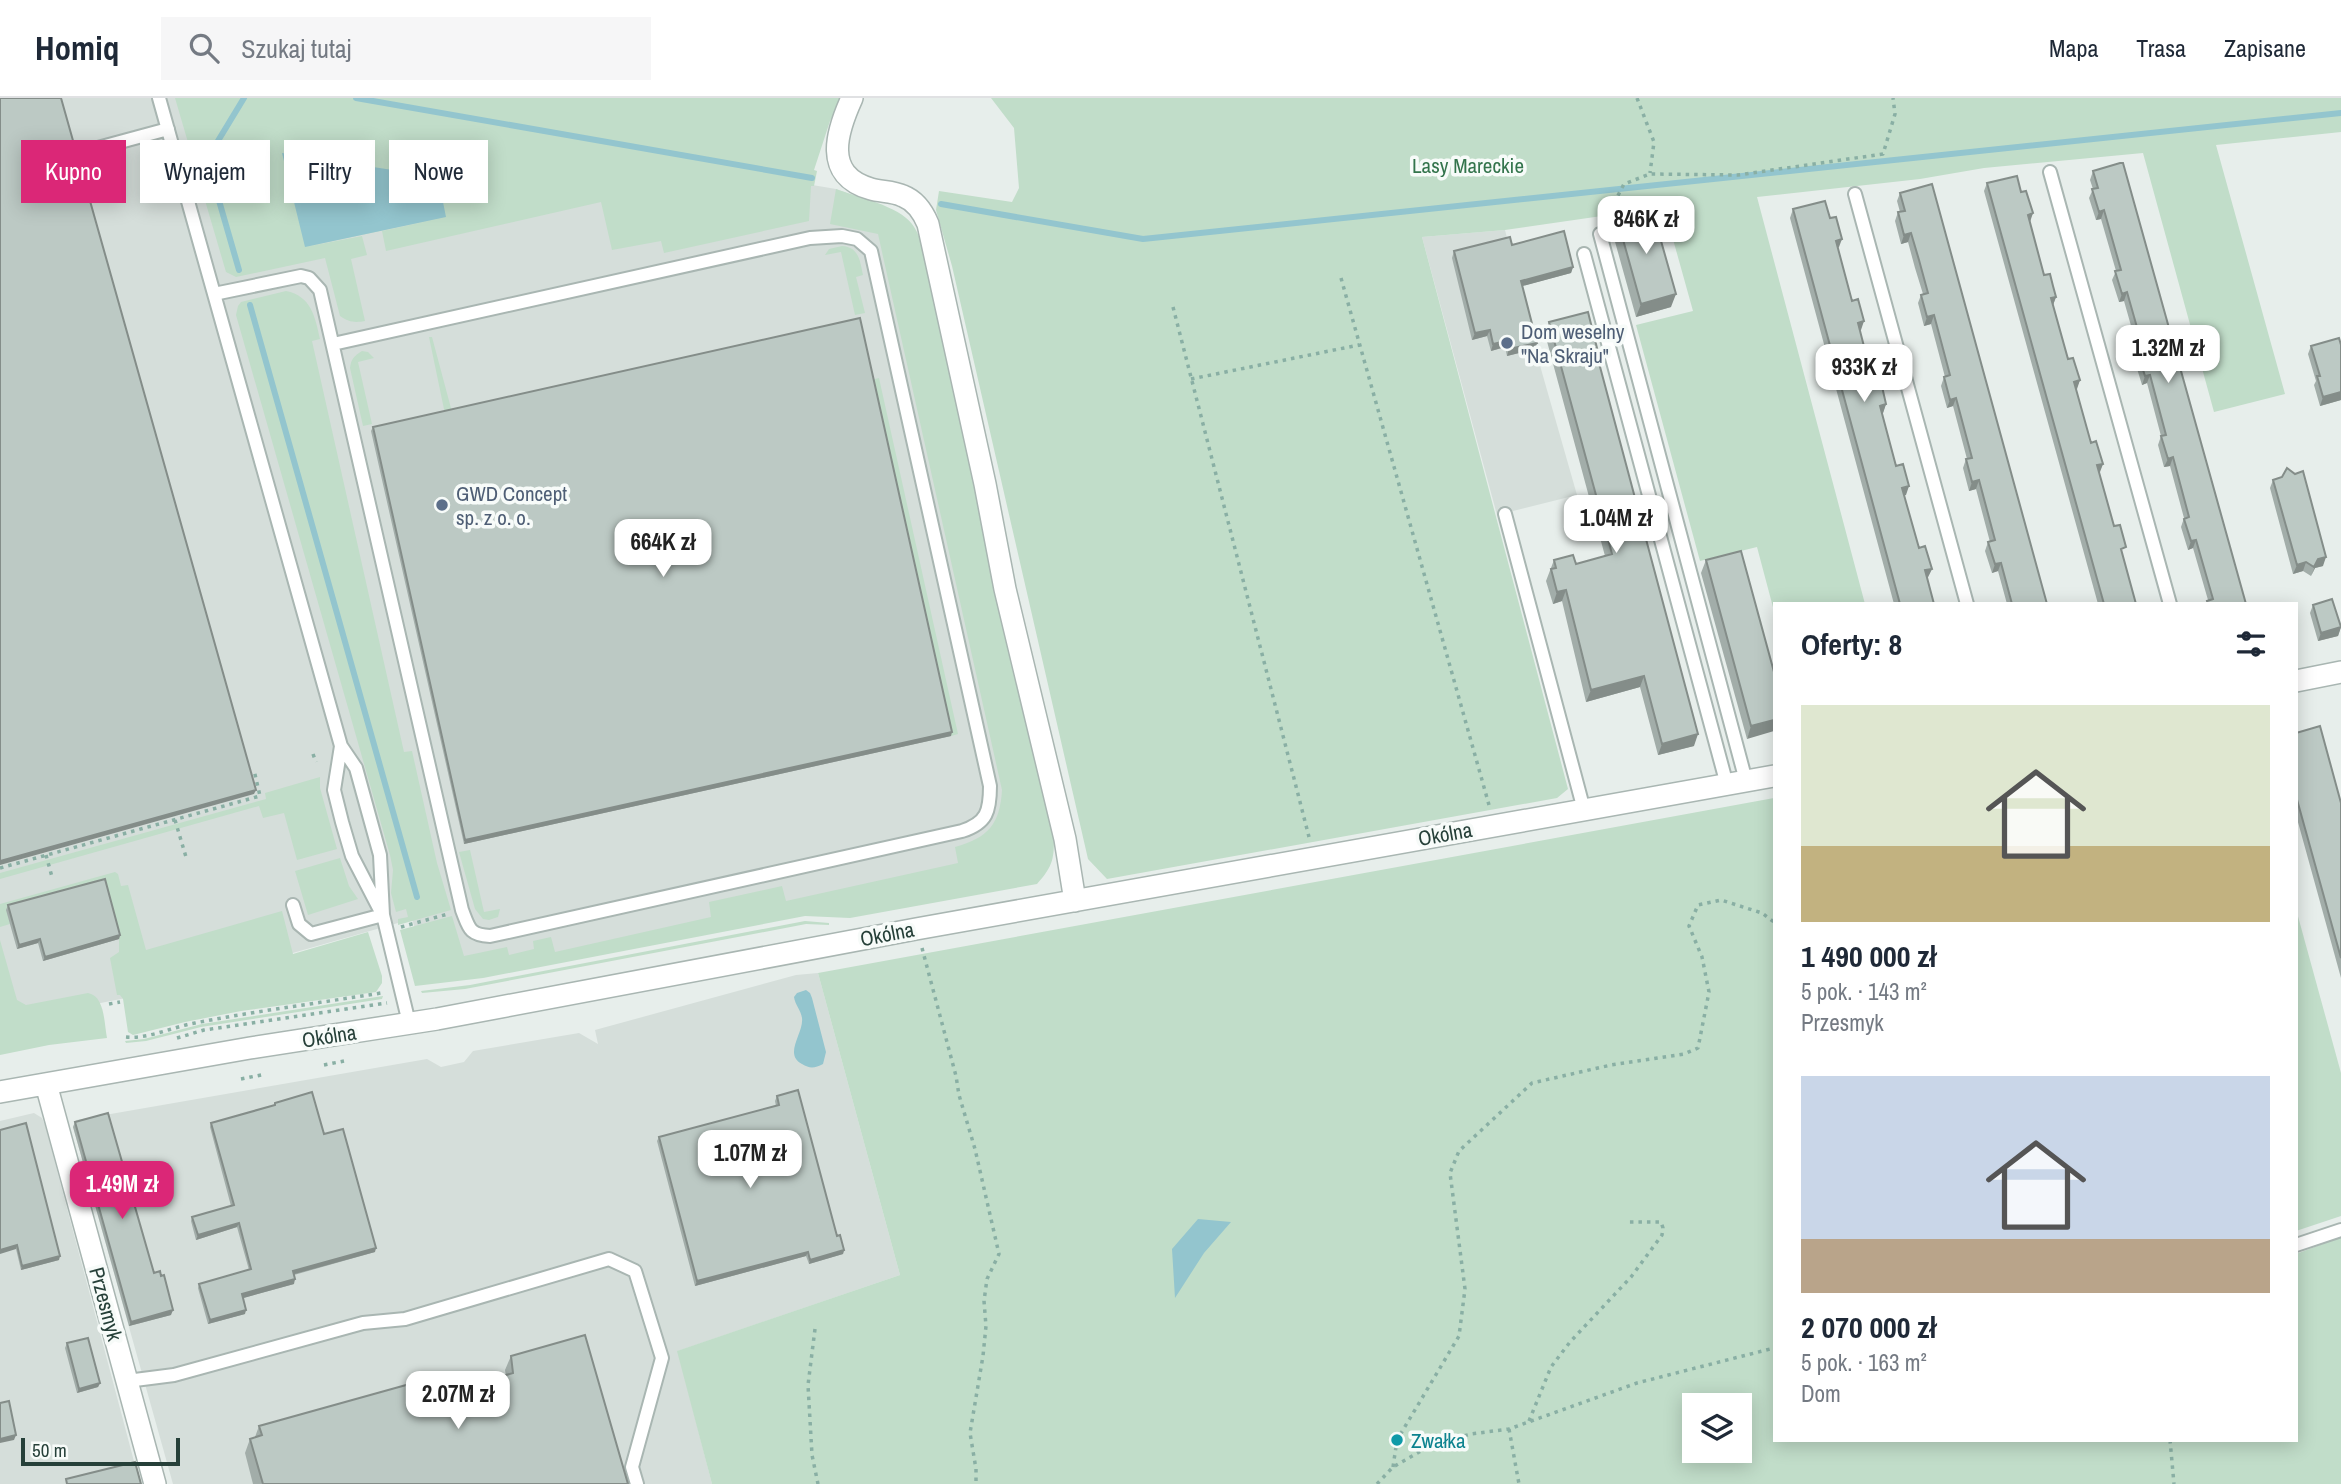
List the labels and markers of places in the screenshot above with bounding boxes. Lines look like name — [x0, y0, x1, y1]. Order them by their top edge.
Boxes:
pin: 846K zł — [1581, 197, 1711, 256]
place label: Dom weselny "Na Skraju" — [1521, 317, 1625, 370]
pin: 1.32M zł — [2096, 326, 2240, 385]
marker: Dom weselny "Na Skraju" — [1499, 335, 1515, 351]
pin: 933K zł — [1799, 344, 1929, 404]
place label: GWD Concept sp. z o. o. — [456, 479, 567, 532]
pin: 1.04M zł — [1544, 496, 1688, 555]
marker: GWD Concept sp. z o. o. — [434, 497, 450, 513]
pin: 664K zł — [598, 519, 728, 579]
pin: 1.07M zł — [678, 1130, 822, 1190]
pin: 1.49M zł — [50, 1162, 194, 1221]
pin: 2.07M zł — [386, 1372, 530, 1431]
place label: Zwałka — [1411, 1426, 1466, 1455]
marker: Zwałka — [1389, 1432, 1405, 1448]

